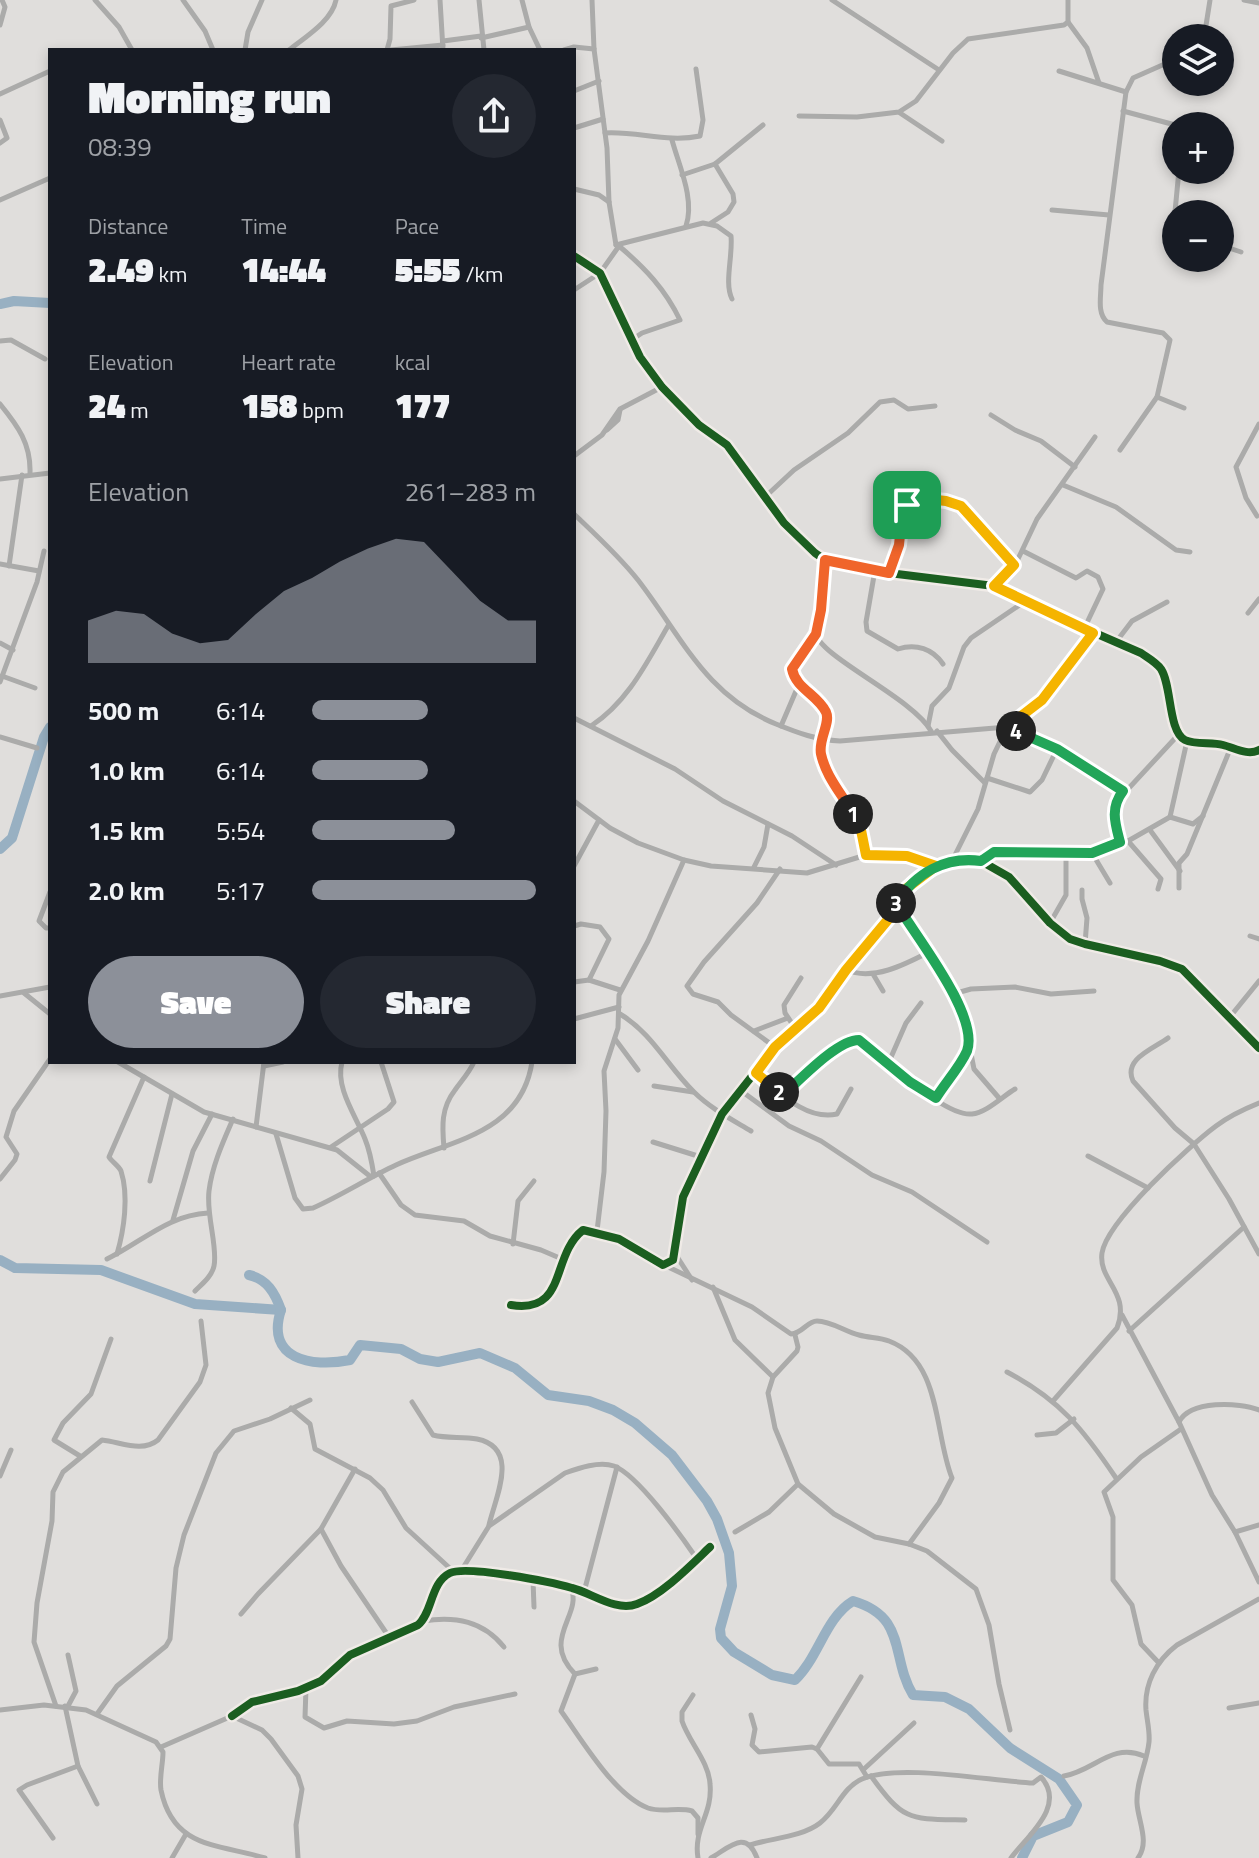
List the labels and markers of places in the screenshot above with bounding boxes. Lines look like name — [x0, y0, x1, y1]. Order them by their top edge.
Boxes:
pin — [873, 471, 941, 539]
pin: 4 — [996, 711, 1036, 751]
pin: 1 — [833, 794, 873, 834]
pin: 3 — [876, 883, 916, 923]
pin: 2 — [759, 1072, 799, 1112]

